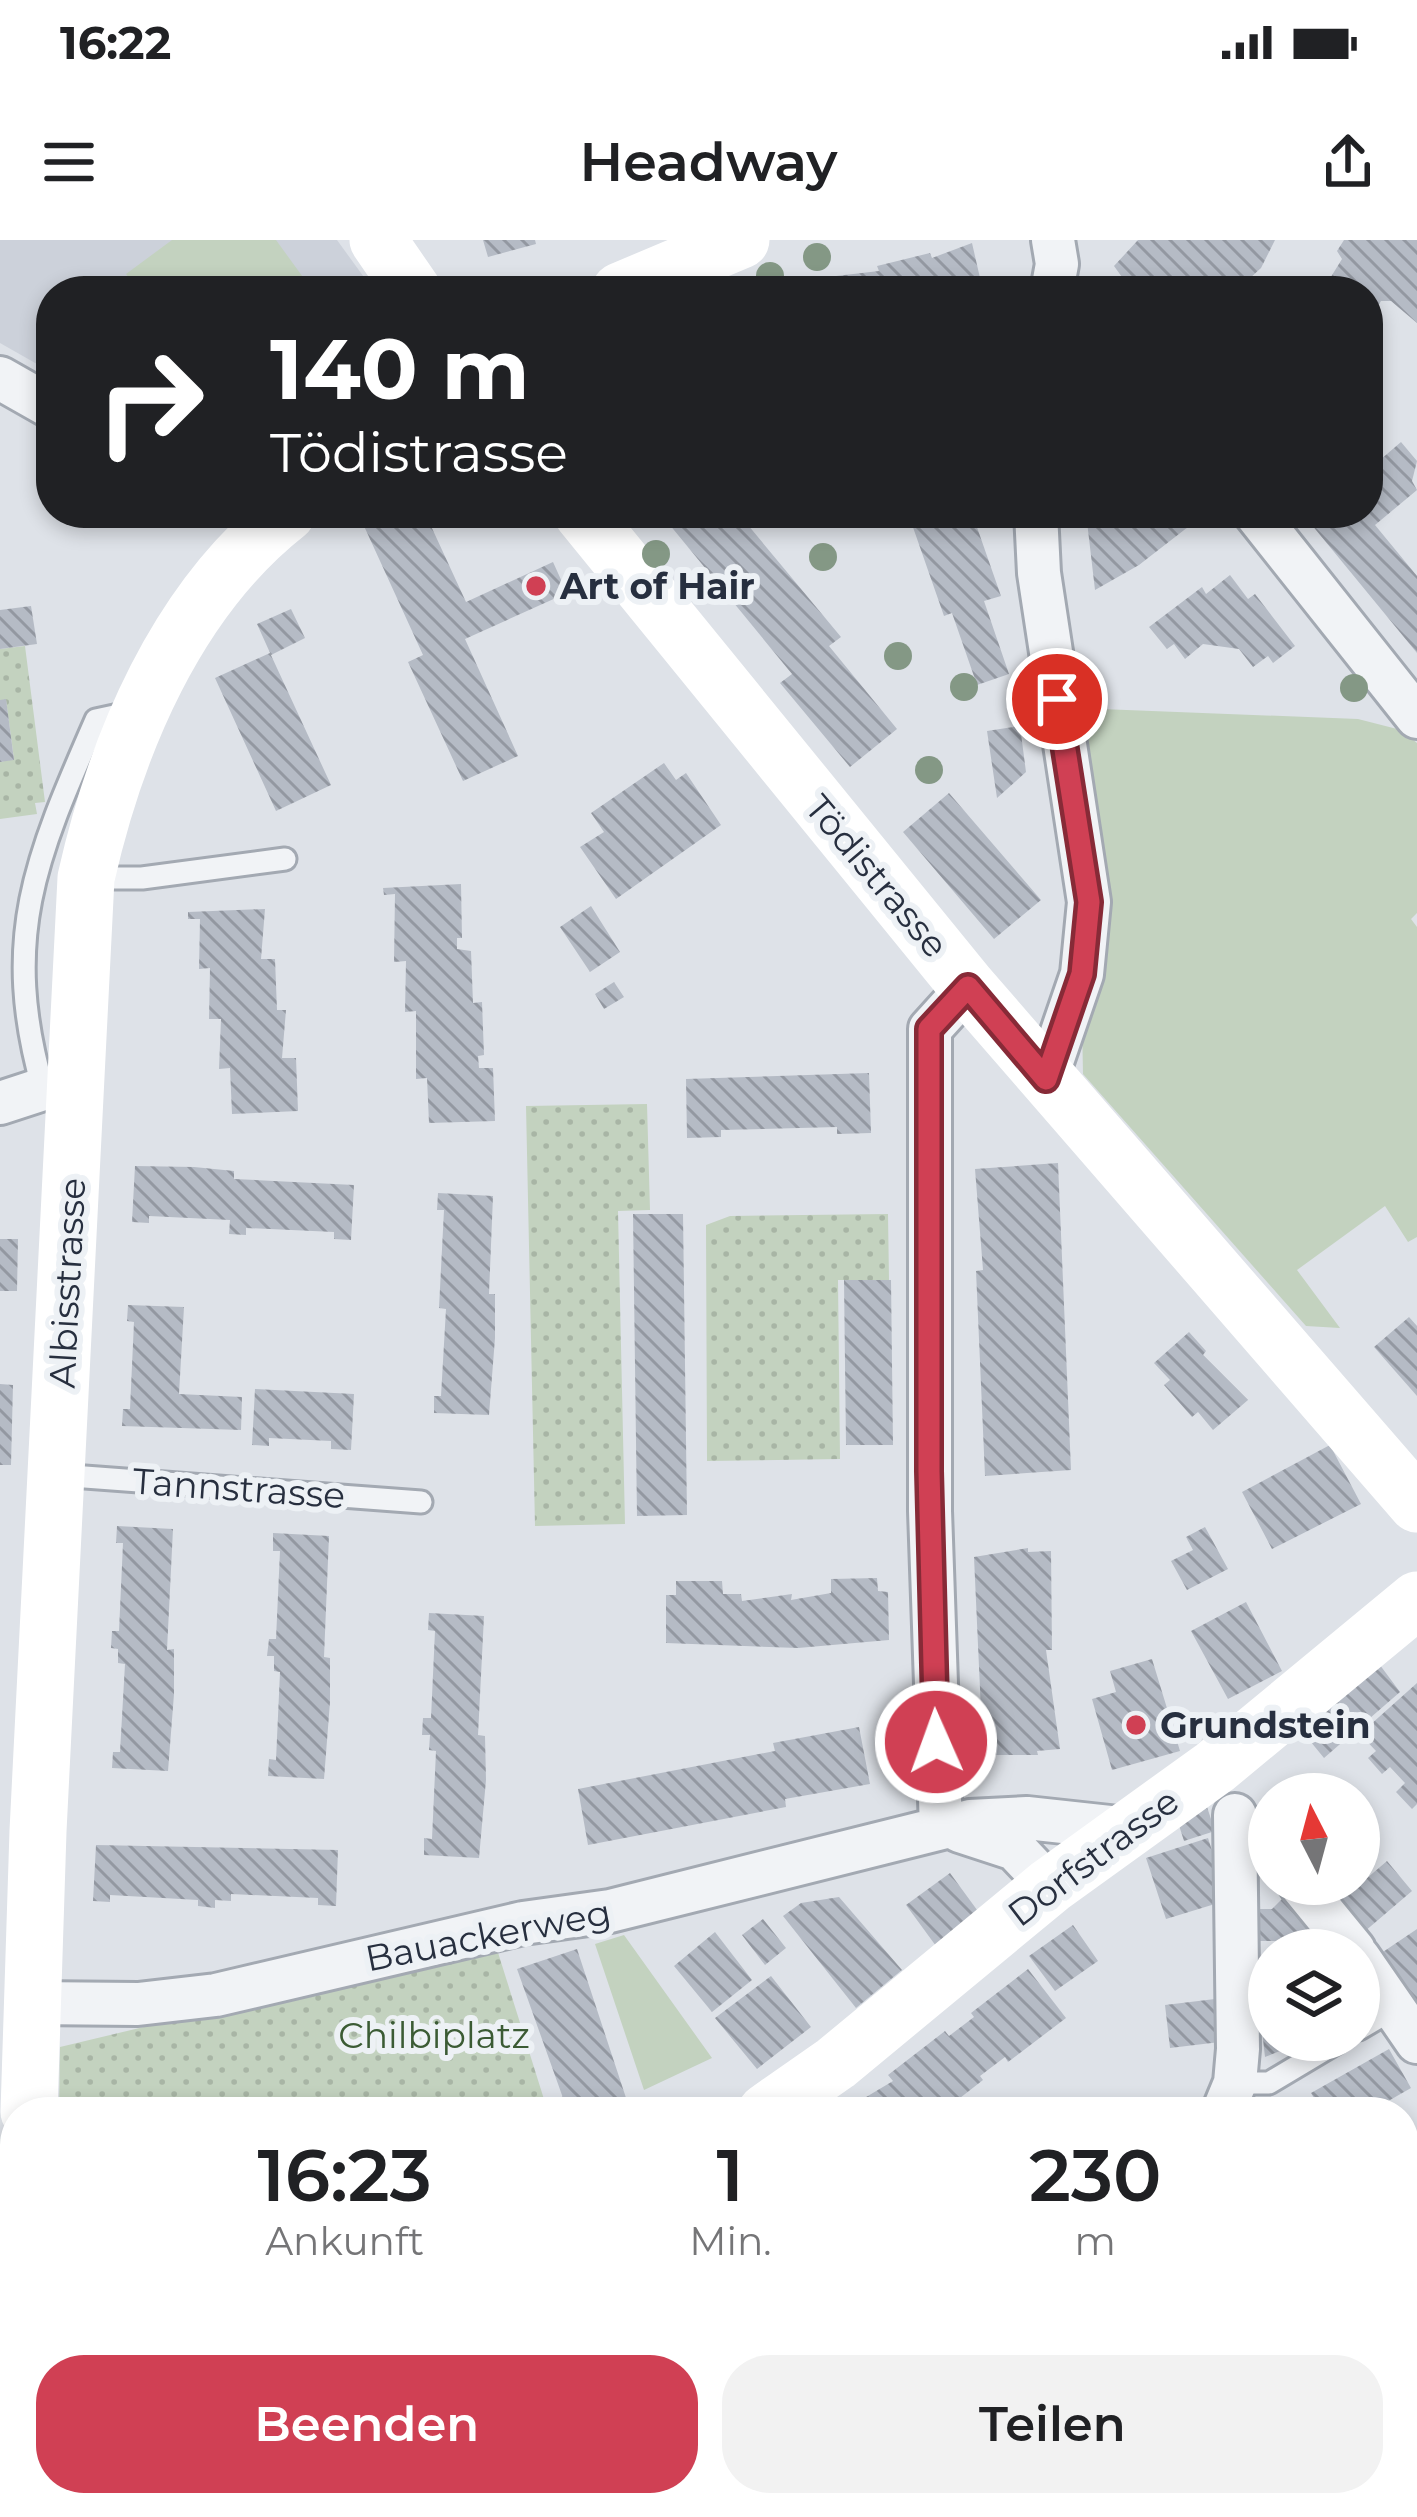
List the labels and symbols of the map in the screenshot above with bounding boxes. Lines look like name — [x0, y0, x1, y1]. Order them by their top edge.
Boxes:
place label: Art of Hair — [559, 564, 755, 608]
marker: Art of Hair — [523, 573, 549, 599]
pin — [1006, 648, 1108, 750]
street label: Tödistrasse — [796, 786, 958, 966]
street label: Albisstrasse — [40, 1177, 94, 1389]
street label: Tannstrasse — [131, 1459, 347, 1517]
position arrow — [873, 1679, 999, 1805]
place label: Grundstein — [1160, 1703, 1371, 1747]
marker: Grundstein — [1123, 1712, 1149, 1738]
north arrow — [1248, 1773, 1380, 1905]
street label: Dorfstrasse — [999, 1779, 1187, 1935]
street label: Bauackerweg — [362, 1890, 614, 1980]
park label: Chilbiplatz — [338, 2013, 530, 2057]

